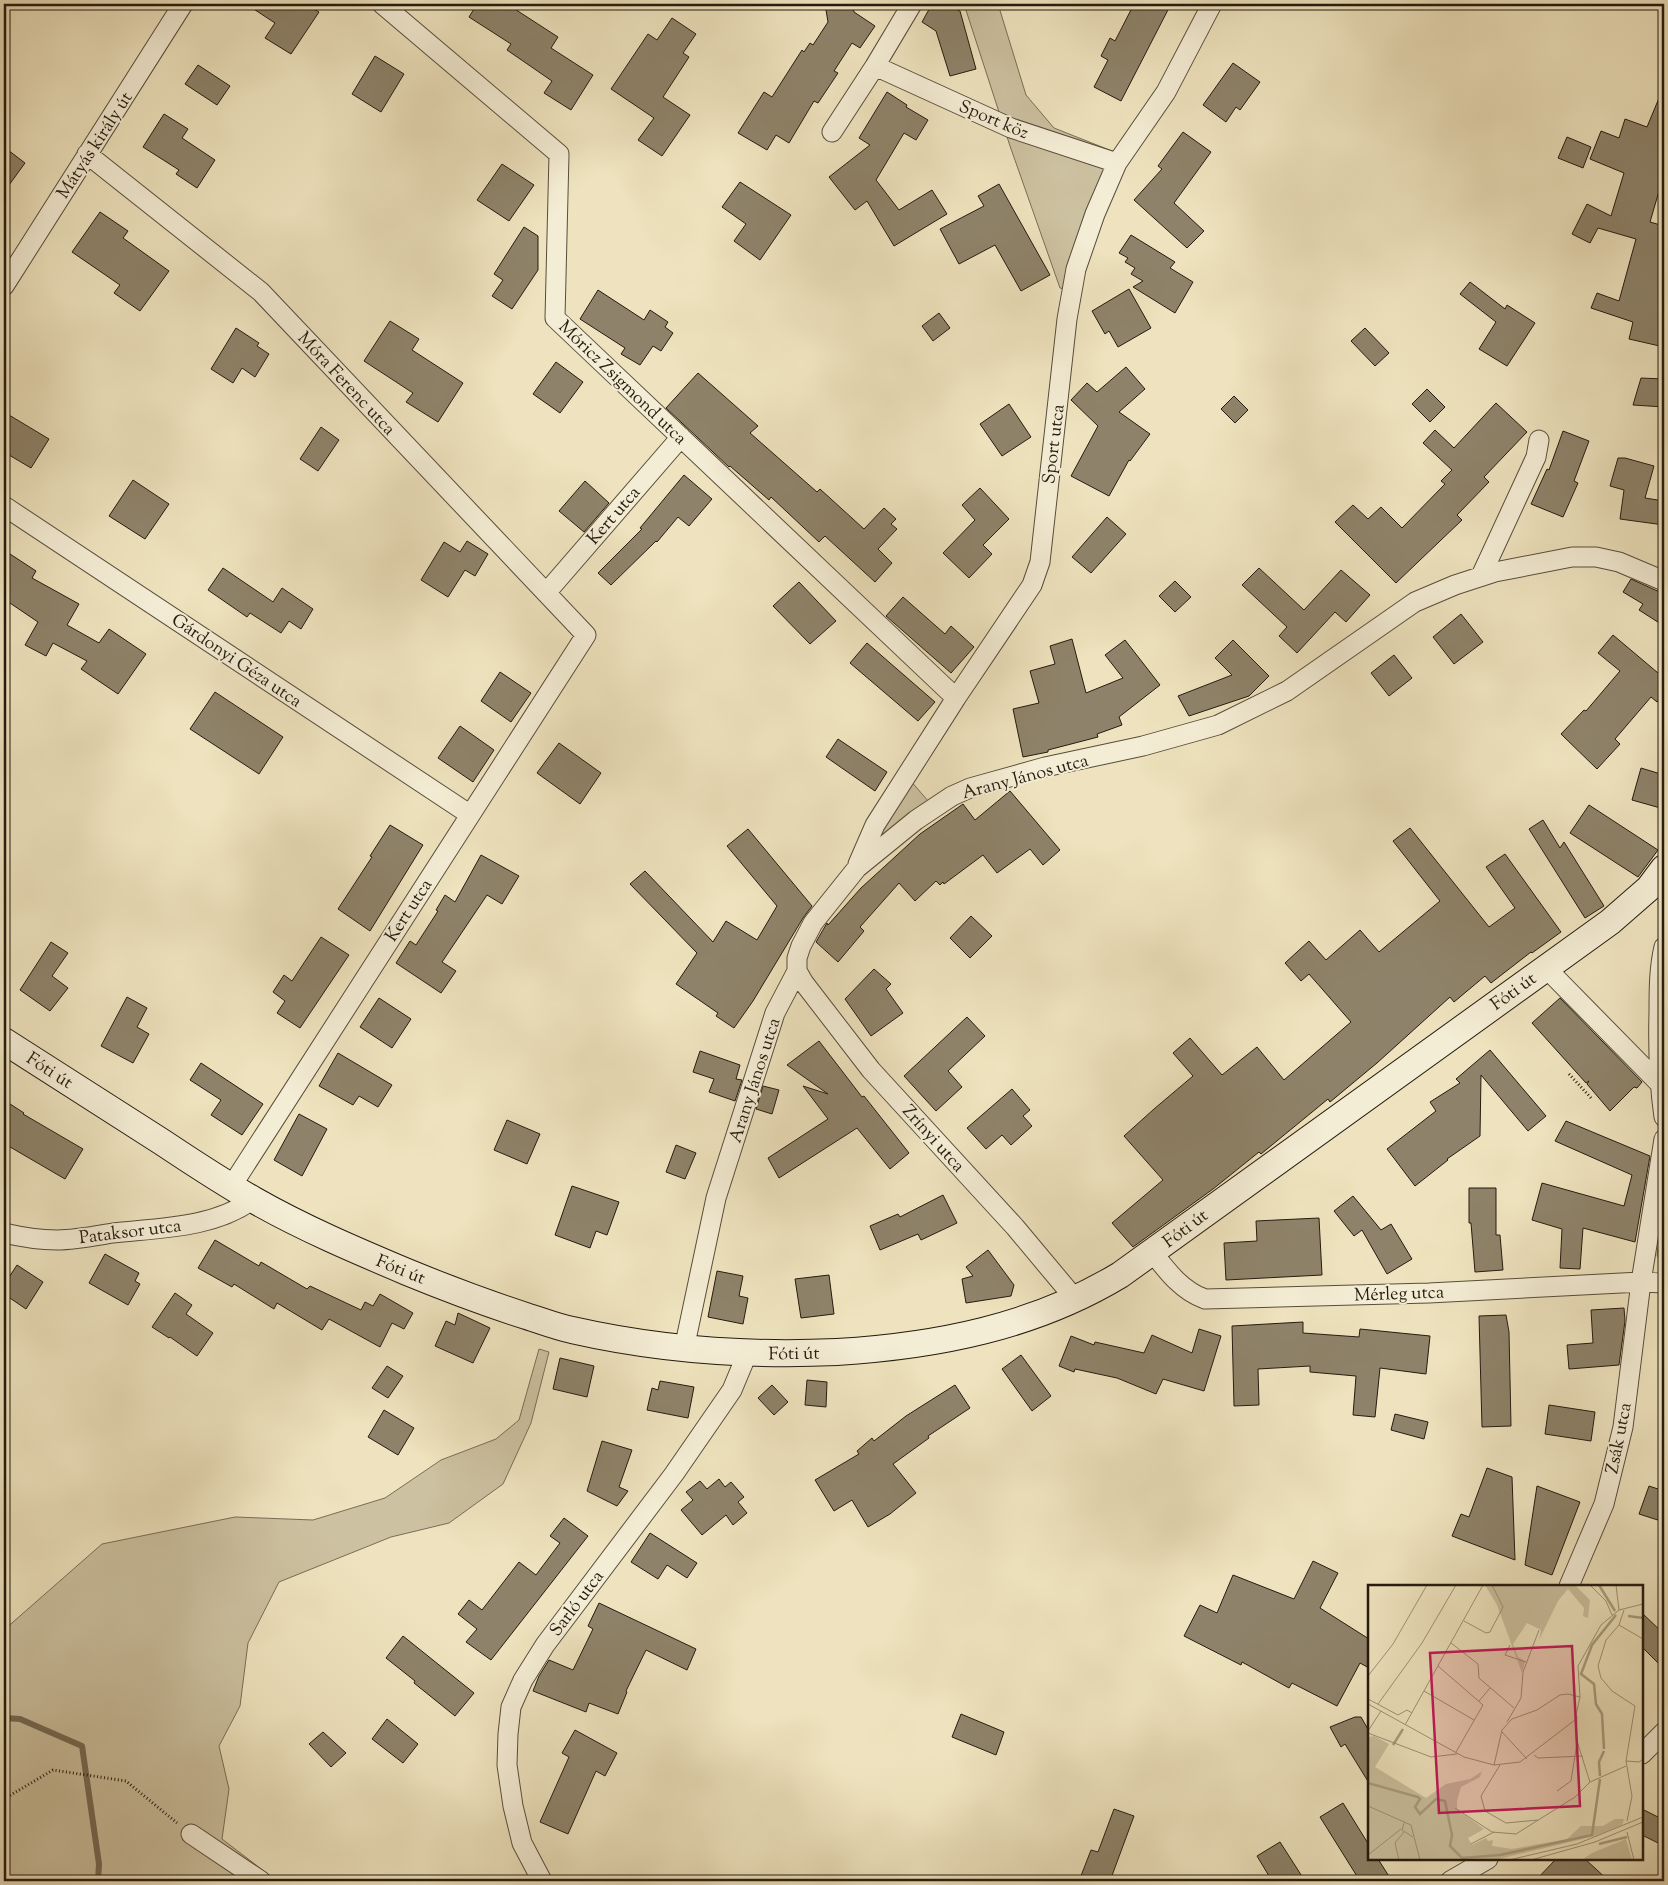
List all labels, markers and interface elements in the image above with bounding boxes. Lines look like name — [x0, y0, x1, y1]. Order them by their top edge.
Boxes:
street label: Mátyás király út — [51, 87, 140, 205]
street label: Sport köz — [954, 95, 1032, 147]
street label: Móricz Zsigmond utca — [552, 315, 692, 452]
street label: Móra Ferenc utca — [290, 327, 401, 442]
street label: Sport utca — [1037, 403, 1073, 486]
street label: Kert utca — [582, 481, 647, 551]
street label: Gárdonyi Géza utca — [165, 608, 306, 715]
street label: Arany János utca — [959, 749, 1092, 807]
street label: Kert utca — [380, 875, 440, 948]
street label: Fóti út — [1486, 967, 1542, 1018]
street label: Arany János utca — [723, 1015, 788, 1146]
street label: Fóti út — [20, 1047, 77, 1096]
street label: Zrínyi utca — [895, 1100, 970, 1179]
street label: Fóti út — [1158, 1204, 1214, 1255]
street label: Pataksor utca — [78, 1214, 183, 1252]
street label: Fóti út — [372, 1249, 429, 1292]
street label: Mérleg utca — [1354, 1280, 1445, 1310]
street label: Fóti út — [768, 1342, 820, 1368]
street label: Zsák utca — [1600, 1401, 1640, 1476]
street label: Sarló utca — [544, 1566, 611, 1643]
inset map — [1368, 1585, 1643, 1860]

